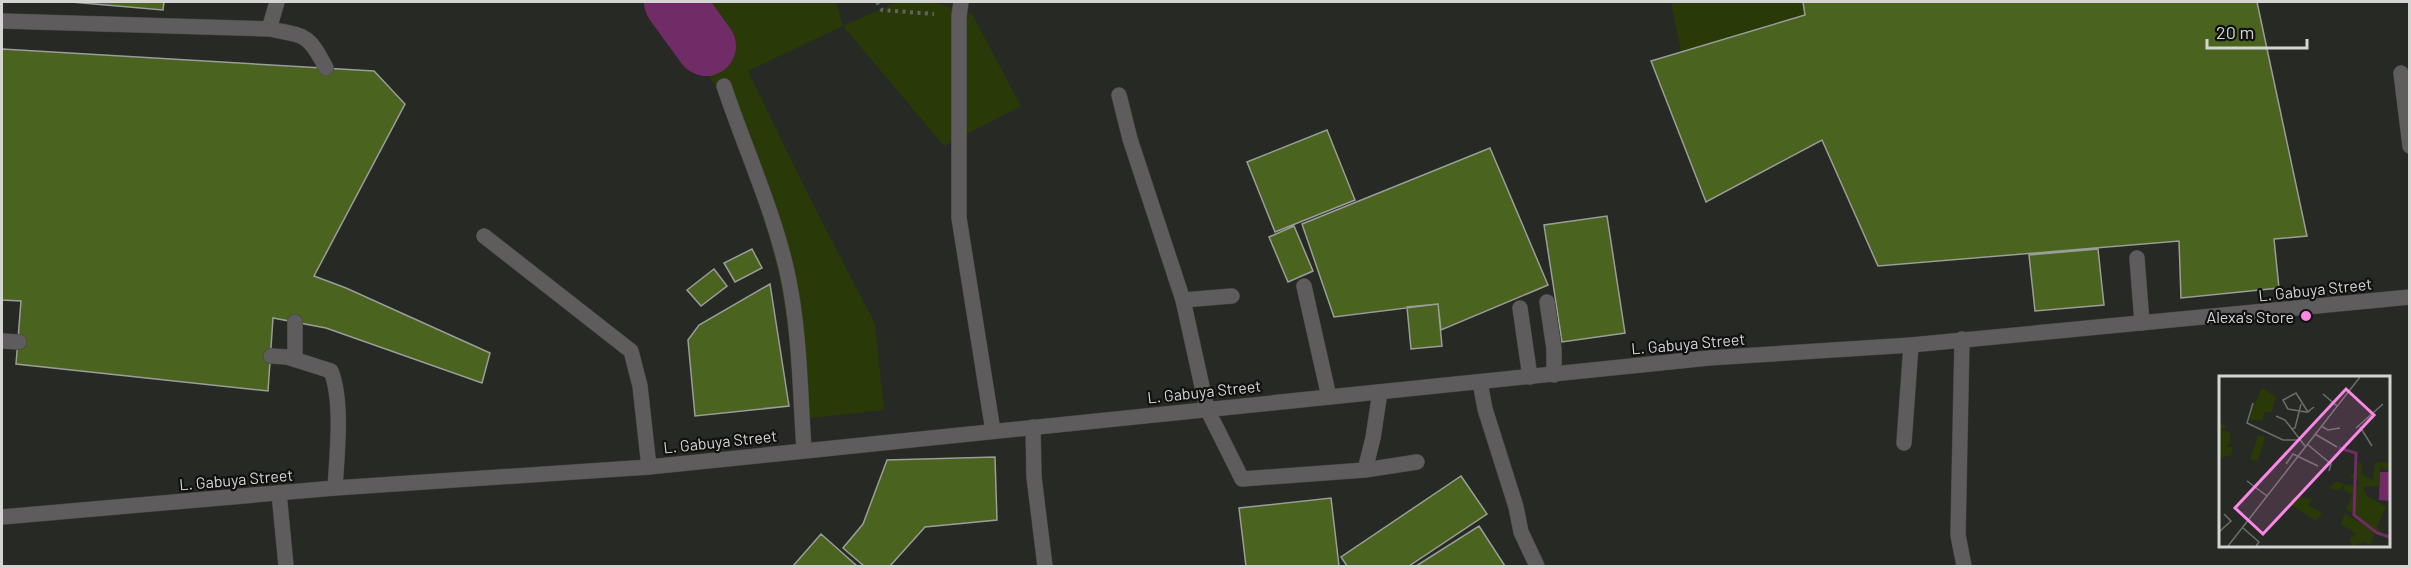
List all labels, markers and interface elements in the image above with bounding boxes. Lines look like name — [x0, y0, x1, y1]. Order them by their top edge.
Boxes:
scale bar — [2207, 12, 2308, 50]
text: 20 m — [2216, 21, 2254, 43]
street label: L. Gabuya Street — [2257, 274, 2373, 304]
place label: Alexa's Store — [2206, 307, 2294, 326]
marker: Alexa's Store — [2299, 309, 2313, 323]
street label: L. Gabuya Street — [1630, 329, 1746, 357]
street label: L. Gabuya Street — [1146, 376, 1262, 406]
inset map — [2219, 376, 2390, 547]
street label: L. Gabuya Street — [662, 426, 778, 456]
street label: L. Gabuya Street — [178, 465, 294, 493]

